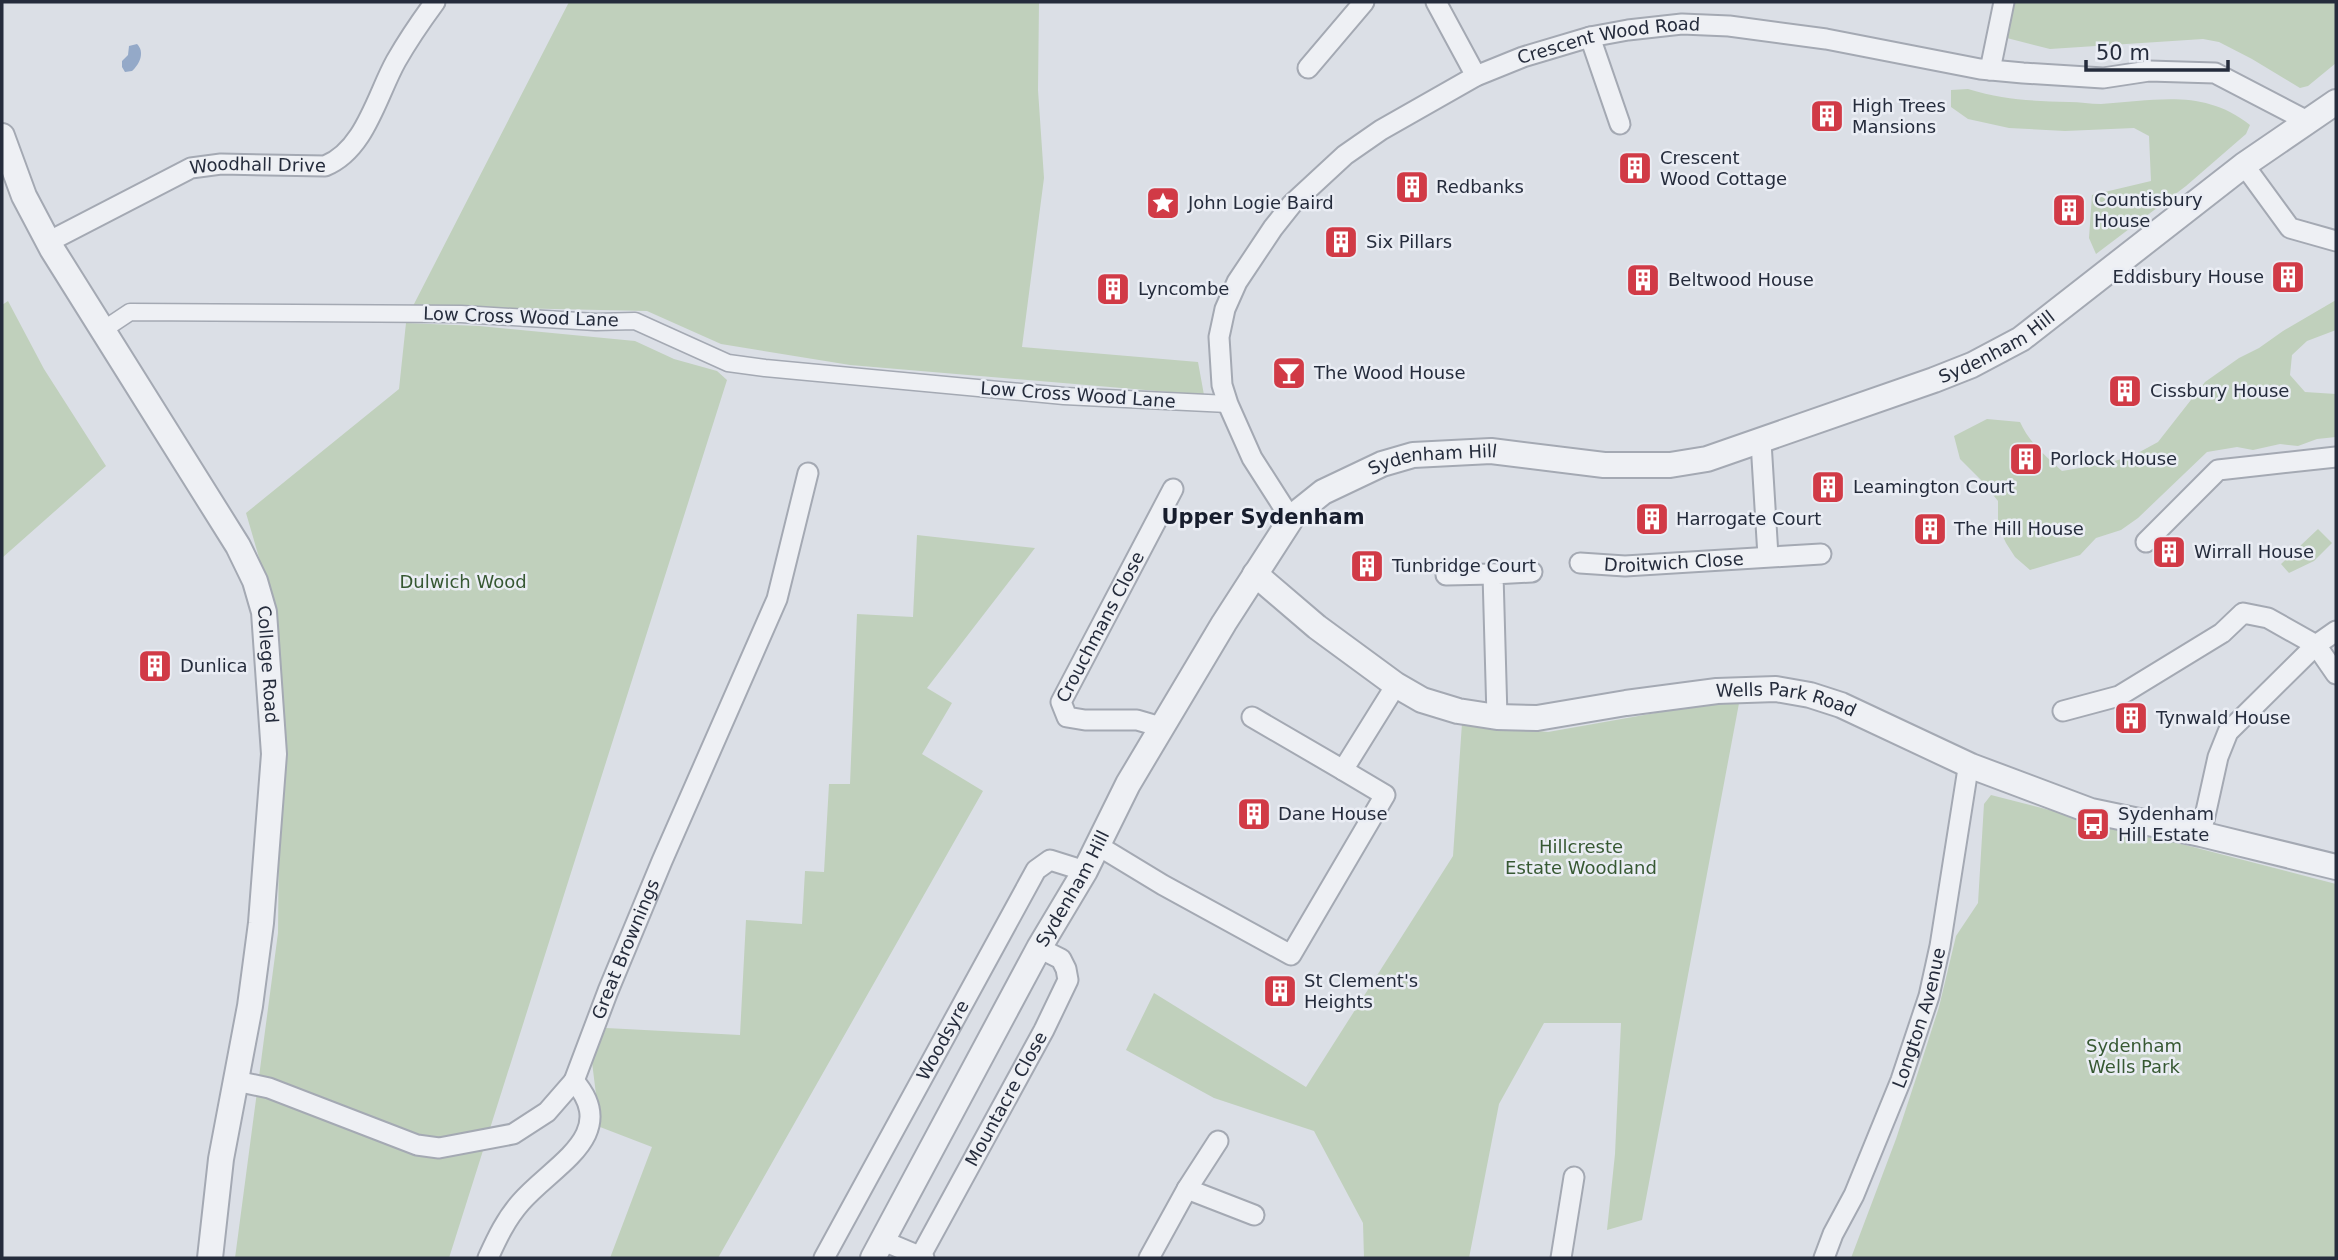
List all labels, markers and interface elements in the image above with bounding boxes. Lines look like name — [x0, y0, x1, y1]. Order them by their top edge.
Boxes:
street label: Crescent Wood Road — [1515, 13, 1701, 68]
scale bar — [2086, 28, 2228, 72]
text: 50 m — [2096, 41, 2150, 65]
place label: High Trees Mansions — [1852, 95, 1946, 137]
building icon: High Trees Mansions — [1808, 97, 1846, 135]
place label: Crescent Wood Cottage — [1660, 147, 1787, 189]
building icon: Crescent Wood Cottage — [1616, 149, 1654, 187]
street label: Woodhall Drive — [188, 153, 326, 178]
building icon: Redbanks — [1393, 168, 1431, 206]
place label: Redbanks — [1436, 176, 1524, 197]
place icon: John Logie Baird — [1144, 184, 1182, 222]
place label: Countisbury House — [2094, 189, 2203, 231]
building icon: Countisbury House — [2050, 191, 2088, 229]
place label: John Logie Baird — [1187, 192, 1334, 213]
building icon: Six Pillars — [1322, 223, 1360, 261]
place label: Six Pillars — [1366, 231, 1452, 252]
building icon: Eddisbury House — [2269, 258, 2307, 296]
building icon: Beltwood House — [1624, 261, 1662, 299]
place label: Eddisbury House — [2112, 266, 2264, 287]
place label: Beltwood House — [1668, 269, 1814, 290]
building icon: Lyncombe — [1094, 270, 1132, 308]
place label: Lyncombe — [1138, 278, 1229, 299]
street label: Low Cross Wood Lane — [423, 303, 619, 330]
street label: Sydenham Hill — [1935, 306, 2059, 387]
bar icon: The Wood House — [1270, 354, 1308, 392]
place label: The Wood House — [1313, 362, 1466, 383]
building icon: Cissbury House — [2106, 372, 2144, 410]
street label: Low Cross Wood Lane — [980, 377, 1176, 412]
place label: Cissbury House — [2150, 380, 2289, 401]
street label: Sydenham Hill — [1365, 440, 1498, 479]
building icon: Porlock House — [2007, 440, 2045, 478]
place label: Porlock House — [2050, 448, 2177, 469]
building icon: Leamington Court — [1809, 468, 1847, 506]
place label: Leamington Court — [1853, 476, 2015, 497]
building icon: Harrogate Court — [1633, 500, 1671, 538]
district label: Upper Sydenham — [1161, 505, 1365, 529]
place label: Harrogate Court — [1676, 508, 1821, 529]
building icon: The Hill House — [1911, 510, 1949, 548]
place label: The Hill House — [1953, 518, 2084, 539]
building icon: Wirrall House — [2150, 533, 2188, 571]
place label: Wirrall House — [2194, 541, 2314, 562]
building icon: Tunbridge Court — [1348, 547, 1386, 585]
street label: Crouchmans Close — [1052, 548, 1148, 706]
street label: Droitwich Close — [1603, 548, 1744, 576]
place label: Tunbridge Court — [1391, 555, 1536, 576]
park label: Dulwich Wood — [399, 571, 527, 592]
street label: College Road — [253, 603, 283, 724]
building icon: Dunlica — [136, 647, 174, 685]
place label: Dunlica — [180, 655, 248, 676]
street label: Wells Park Road — [1715, 678, 1860, 721]
building icon: Tynwald House — [2112, 699, 2150, 737]
place label: Tynwald House — [2155, 707, 2291, 728]
building icon: Dane House — [1235, 795, 1273, 833]
place label: Dane House — [1278, 803, 1388, 824]
place label: Sydenham Hill Estate — [2118, 803, 2214, 845]
bus stop icon: Sydenham Hill Estate — [2074, 805, 2112, 843]
street label: Sydenham Hill — [1031, 827, 1113, 950]
park label: Hillcreste Estate Woodland — [1505, 836, 1657, 878]
street label: Great Brownings — [587, 876, 663, 1022]
street label: Longton Avenue — [1888, 946, 1949, 1091]
place label: St Clement's Heights — [1304, 970, 1418, 1012]
building icon: St Clement's Heights — [1261, 972, 1299, 1010]
street label: Woodsyre — [912, 996, 973, 1084]
street label: Mountacre Close — [961, 1028, 1051, 1170]
park label: Sydenham Wells Park — [2086, 1035, 2182, 1077]

